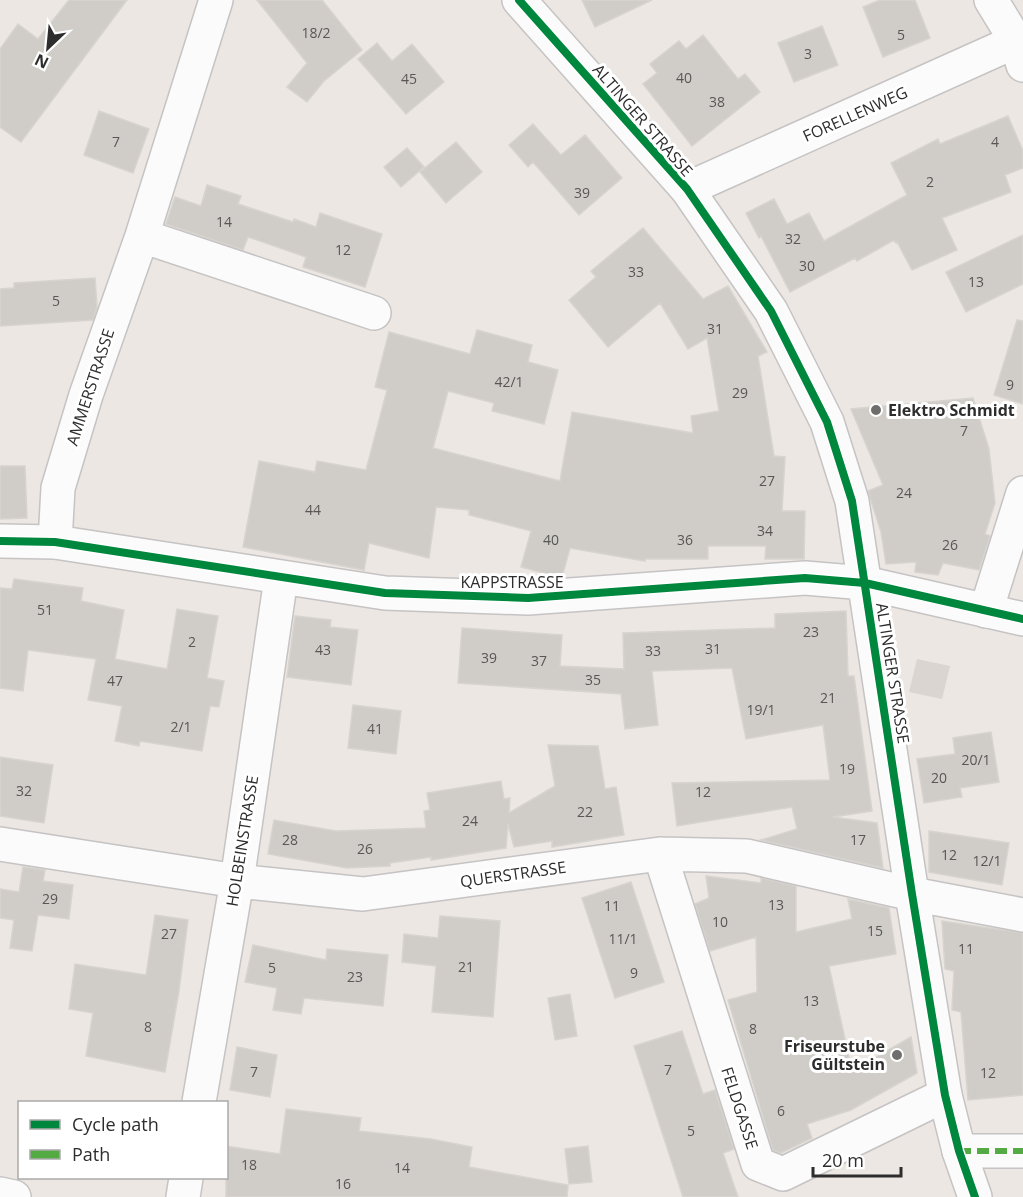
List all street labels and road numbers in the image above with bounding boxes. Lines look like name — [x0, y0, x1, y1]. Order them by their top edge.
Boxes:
street label: ALTINGER STRASSE — [588, 59, 698, 181]
street label: FORELLENWEG — [799, 81, 911, 147]
street label: AMMERSTRASSE — [61, 326, 119, 448]
street label: KAPPSTRASSE — [460, 571, 564, 593]
street label: ALTINGER STRASSE — [871, 601, 915, 745]
street label: HOLBEINSTRASSE — [221, 774, 263, 908]
street label: QUERSTRASSE — [459, 856, 567, 892]
street label: FELDGASSE — [716, 1064, 764, 1152]

